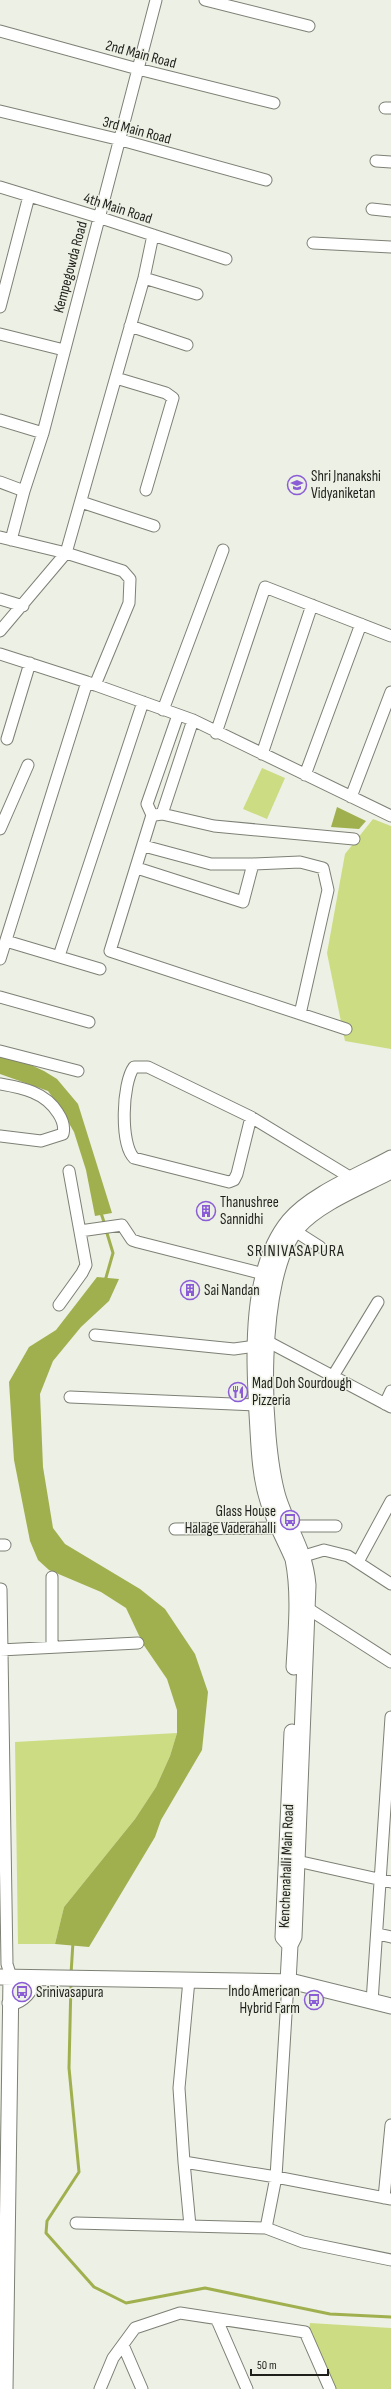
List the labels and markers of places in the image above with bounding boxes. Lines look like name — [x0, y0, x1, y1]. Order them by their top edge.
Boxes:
place label: Shri Jnanakshi Vidyaniketan — [311, 467, 381, 503]
school or university icon: Shri Jnanakshi Vidyaniketan — [286, 474, 308, 496]
place label: Thanushree Sannidhi — [220, 1193, 279, 1229]
building icon: Thanushree Sannidhi — [195, 1200, 217, 1222]
building icon: Sai Nandan — [179, 1279, 201, 1301]
place label: Sai Nandan — [204, 1281, 260, 1300]
place label: Mad Doh Sourdough Pizzeria — [252, 1374, 352, 1410]
restaurant icon: Mad Doh Sourdough Pizzeria — [227, 1381, 249, 1403]
place label: Glass House Halage Vaderahalli — [185, 1502, 276, 1538]
bus stop icon: Glass House Halage Vaderahalli — [279, 1509, 301, 1531]
bus stop icon: Srinivasapura — [11, 1981, 33, 2003]
place label: Indo American Hybrid Farm — [228, 1982, 300, 2018]
place label: Srinivasapura — [36, 1983, 104, 2002]
bus stop icon: Indo American Hybrid Farm — [303, 1989, 325, 2011]

